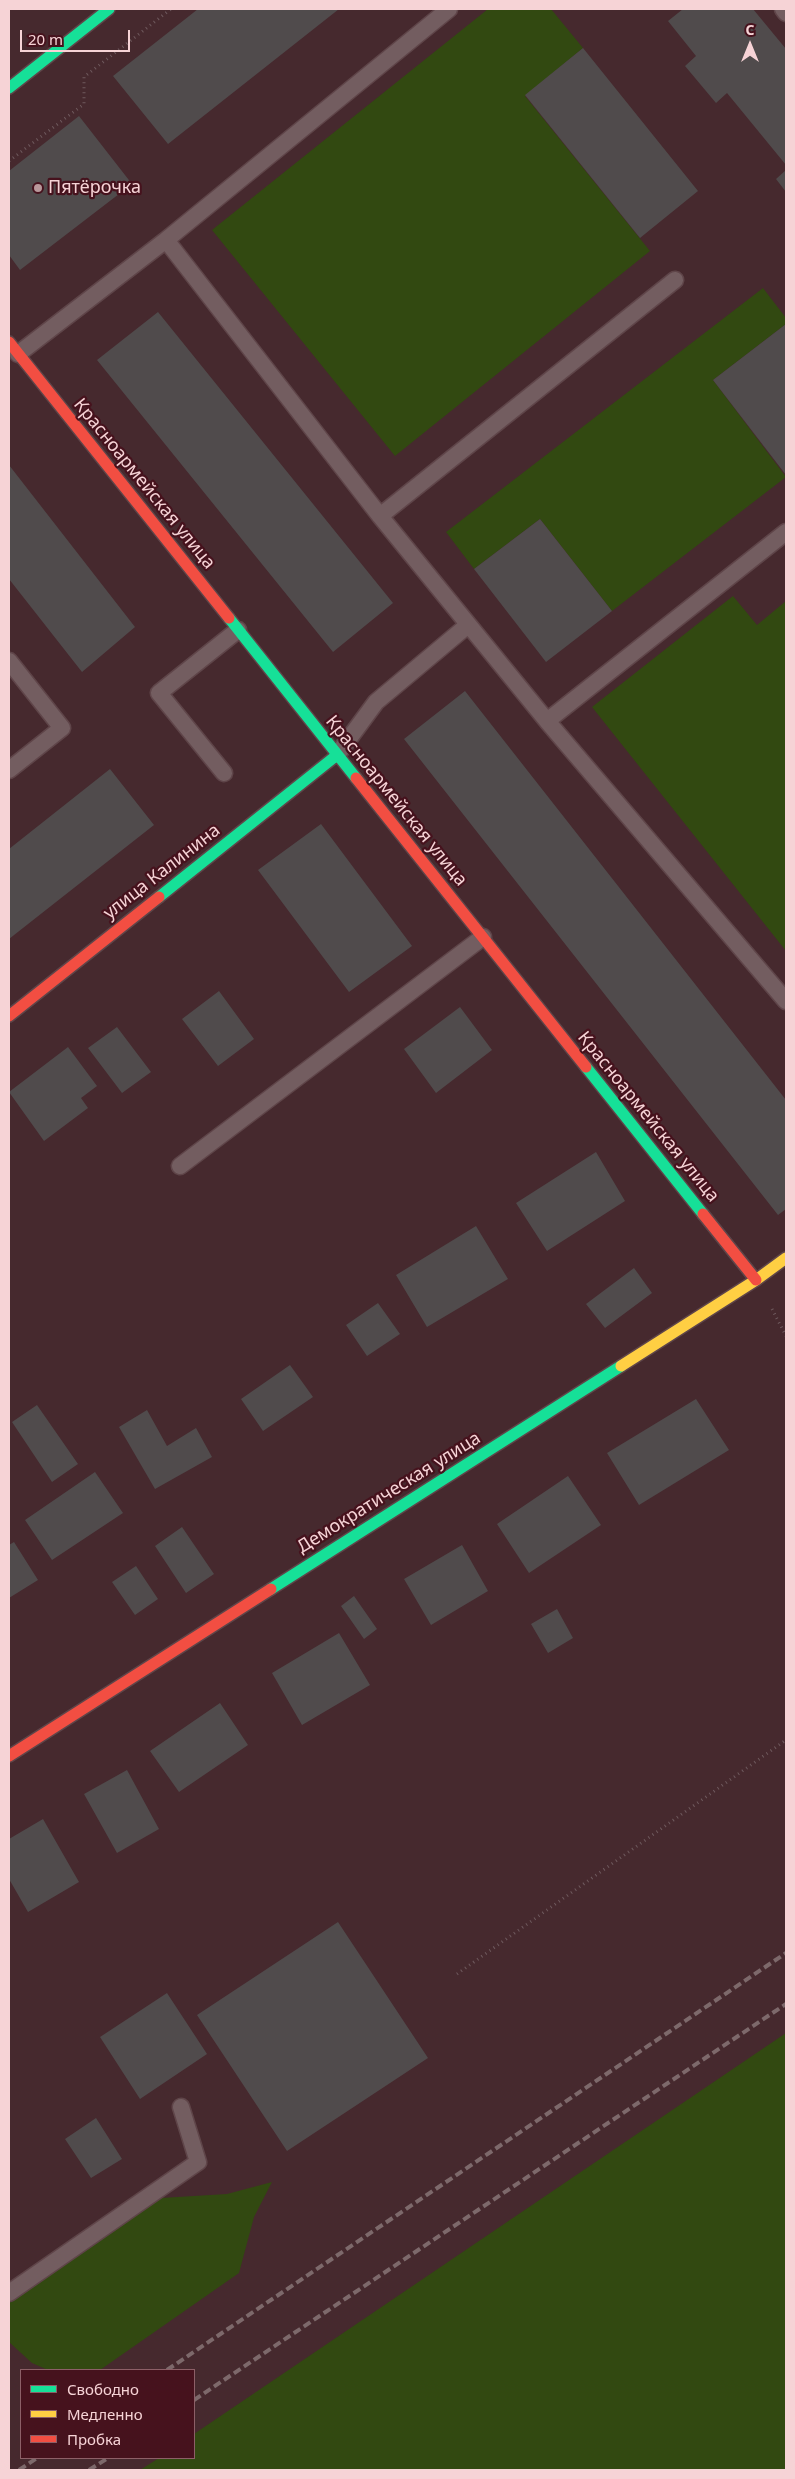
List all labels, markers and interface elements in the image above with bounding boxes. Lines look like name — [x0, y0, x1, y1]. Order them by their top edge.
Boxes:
scale bar — [22, 20, 132, 52]
north arrow — [725, 20, 775, 70]
text: С — [745, 20, 755, 39]
text: 20 m — [28, 29, 63, 49]
place label: Пятёрочка — [48, 177, 141, 199]
marker: Пятёрочка — [32, 182, 44, 194]
street label: Красноармейская улица — [69, 394, 219, 574]
street label: Красноармейская улица — [321, 711, 471, 891]
street label: улица Калинина — [99, 820, 225, 924]
street label: Красноармейская улица — [573, 1027, 723, 1207]
street label: Демократическая улица — [293, 1428, 485, 1558]
legend — [20, 2369, 195, 2459]
text: Свободно — [67, 2379, 139, 2399]
text: Медленно — [67, 2404, 143, 2424]
text: Пробка — [67, 2429, 121, 2449]

